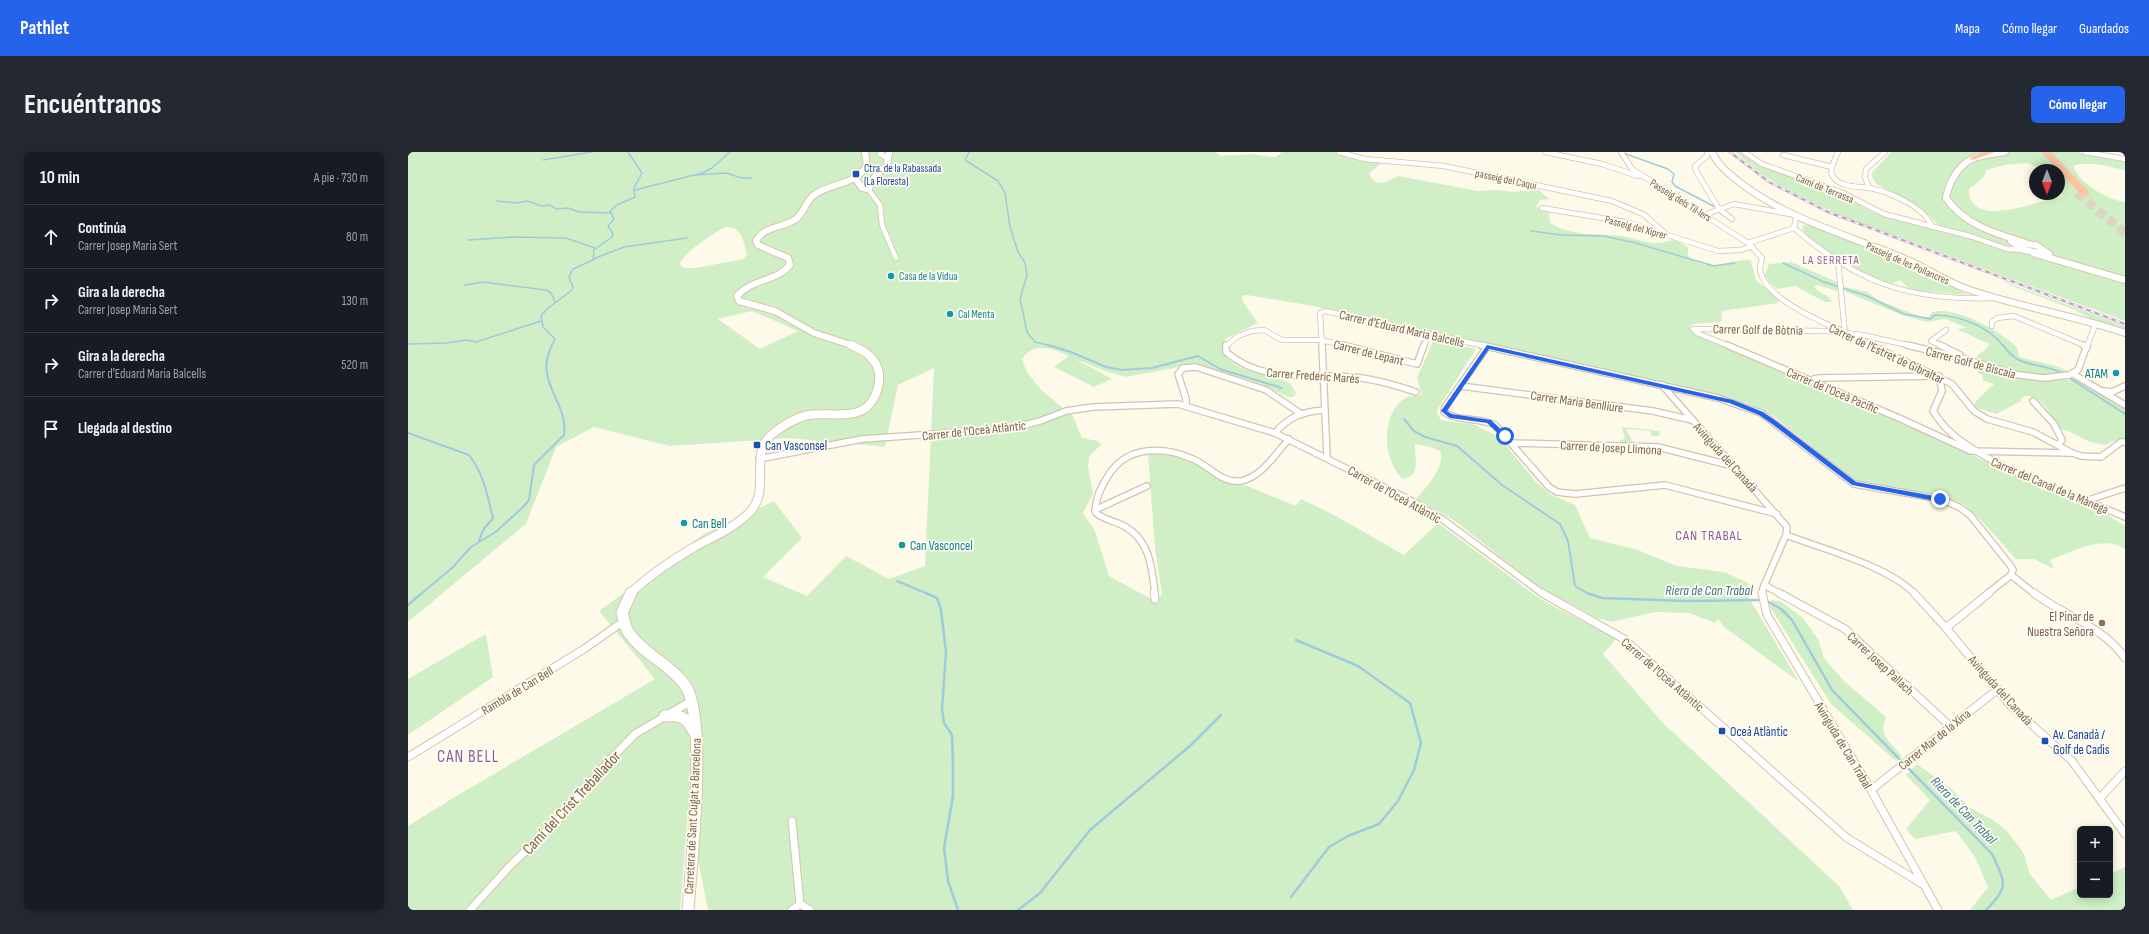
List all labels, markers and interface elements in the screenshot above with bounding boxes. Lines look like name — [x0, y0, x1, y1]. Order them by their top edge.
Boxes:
text: Pathlet — [20, 17, 69, 40]
text: Mapa — [1955, 20, 1980, 37]
text: Cómo llegar — [2002, 20, 2057, 37]
text: Guardados — [2079, 20, 2129, 37]
button: Cómo llegar — [2031, 86, 2125, 123]
text: Encuéntranos — [24, 88, 162, 121]
place label: Ctra. de la Rabassada (La Floresta) — [864, 162, 941, 188]
north arrow — [2029, 164, 2065, 200]
street label: passeig del Caqui — [1474, 167, 1538, 192]
text: 10 min — [40, 168, 80, 188]
marker: Ctra. de la Rabassada (La Floresta) — [851, 169, 861, 179]
text: A pie · 730 m — [314, 170, 368, 186]
street label: Camí de Terrassa — [1794, 171, 1856, 206]
street label: Passeig dels Til·lers — [1648, 176, 1714, 225]
street label: Passeig del Xiprer — [1603, 213, 1668, 242]
text: Continúa — [78, 219, 126, 238]
icon: ahead — [40, 226, 62, 248]
text: 80 m — [346, 229, 368, 245]
text: Carrer Josep Maria Sert — [78, 238, 177, 254]
street label: Passeig de les Pollancres — [1864, 239, 1952, 288]
district label: LA SERRETA — [1802, 253, 1860, 268]
place label: Casa de la Vídua — [899, 270, 957, 283]
marker: Casa de la Vídua — [886, 271, 896, 281]
text: Gira a la derecha — [78, 283, 165, 302]
icon: right — [40, 290, 62, 312]
text: 130 m — [342, 293, 368, 309]
text: Carrer Josep Maria Sert — [78, 302, 177, 318]
street label: Carrer d'Eduard Maria Balcells — [1338, 307, 1466, 351]
place label: Cal Menta — [958, 308, 994, 321]
marker: Cal Menta — [945, 309, 955, 319]
street label: Carrer de l'Estret de Gibraltar — [1826, 320, 1947, 388]
street label: Carrer Golf de Bòtnia — [1713, 321, 1803, 339]
street label: Carrer de Lepant — [1332, 337, 1406, 369]
street label: Carrer Golf de Biscaia — [1924, 343, 2018, 383]
text: Gira a la derecha — [78, 347, 165, 366]
icon: right — [40, 354, 62, 376]
text: 520 m — [341, 357, 368, 373]
street label: Carrer de l'Oceà Pacífic — [1784, 364, 1881, 418]
street label: Carrer Frederic Marès — [1266, 365, 1360, 387]
text: Carrer d'Eduard Maria Balcells — [78, 366, 206, 382]
place label: ATAM — [2084, 366, 2108, 382]
marker: ATAM — [2111, 368, 2121, 378]
street label: Carrer Maria Benlliure — [1529, 388, 1624, 416]
icon: arrive — [40, 418, 62, 440]
street label: Carrer de l'Oceà Atlàntic — [921, 418, 1027, 444]
text: Llegada al destino — [78, 419, 172, 438]
street label: Avinguda del Canadà — [1689, 419, 1761, 496]
route start — [1496, 427, 1514, 445]
street label: Carrer de Josep Llimona — [1560, 437, 1662, 459]
place label: Can Vasconsel — [765, 438, 827, 454]
marker: Can Vasconsel — [752, 440, 762, 450]
street label: Carrer del Canal de la Mànega — [1988, 454, 2111, 518]
street label: Carrer de l'Oceà Atlàntic — [1345, 463, 1444, 527]
route end — [1931, 490, 1949, 508]
place label: Can Bell — [692, 516, 727, 532]
marker: Can Bell — [679, 518, 689, 528]
district label: CAN TRABAL — [1675, 527, 1743, 544]
place label: Can Vasconcel — [910, 538, 973, 554]
marker: Can Vasconcel — [897, 540, 907, 550]
water label: Riera de Can Trabal — [1665, 582, 1753, 599]
place label: El Pinar de Nuestra Señora — [2027, 609, 2094, 640]
marker: El Pinar de Nuestra Señora — [2097, 618, 2107, 628]
street label: Carrer Josep Pallach — [1844, 629, 1917, 699]
street label: Carrer de l'Oceà Atlàntic — [1618, 634, 1707, 715]
street label: Avinguda del Canadà — [1964, 652, 2036, 729]
street label: Rambla de Can Bell — [479, 663, 557, 719]
street label: Avinguda de Can Trabal — [1810, 698, 1875, 792]
street label: Carrer Mar de la Xina — [1895, 706, 1974, 774]
place label: Oceá Atlàntic — [1730, 724, 1788, 740]
marker: Oceá Atlàntic — [1717, 726, 1727, 736]
place label: Av. Canadà / Golf de Cadis — [2052, 727, 2110, 758]
marker: Av. Canadà / Golf de Cadis — [2040, 736, 2050, 746]
street label: Carretera de Sant Cugat a Barcelona — [681, 738, 705, 894]
district label: CAN BELL — [437, 747, 499, 767]
street label: Camí del Crist Treballador — [519, 747, 625, 859]
water label: Riera de Can Trabal — [1927, 773, 2000, 848]
map controls — [2077, 826, 2113, 898]
button: + — [2077, 826, 2113, 862]
button: − — [2077, 862, 2113, 898]

